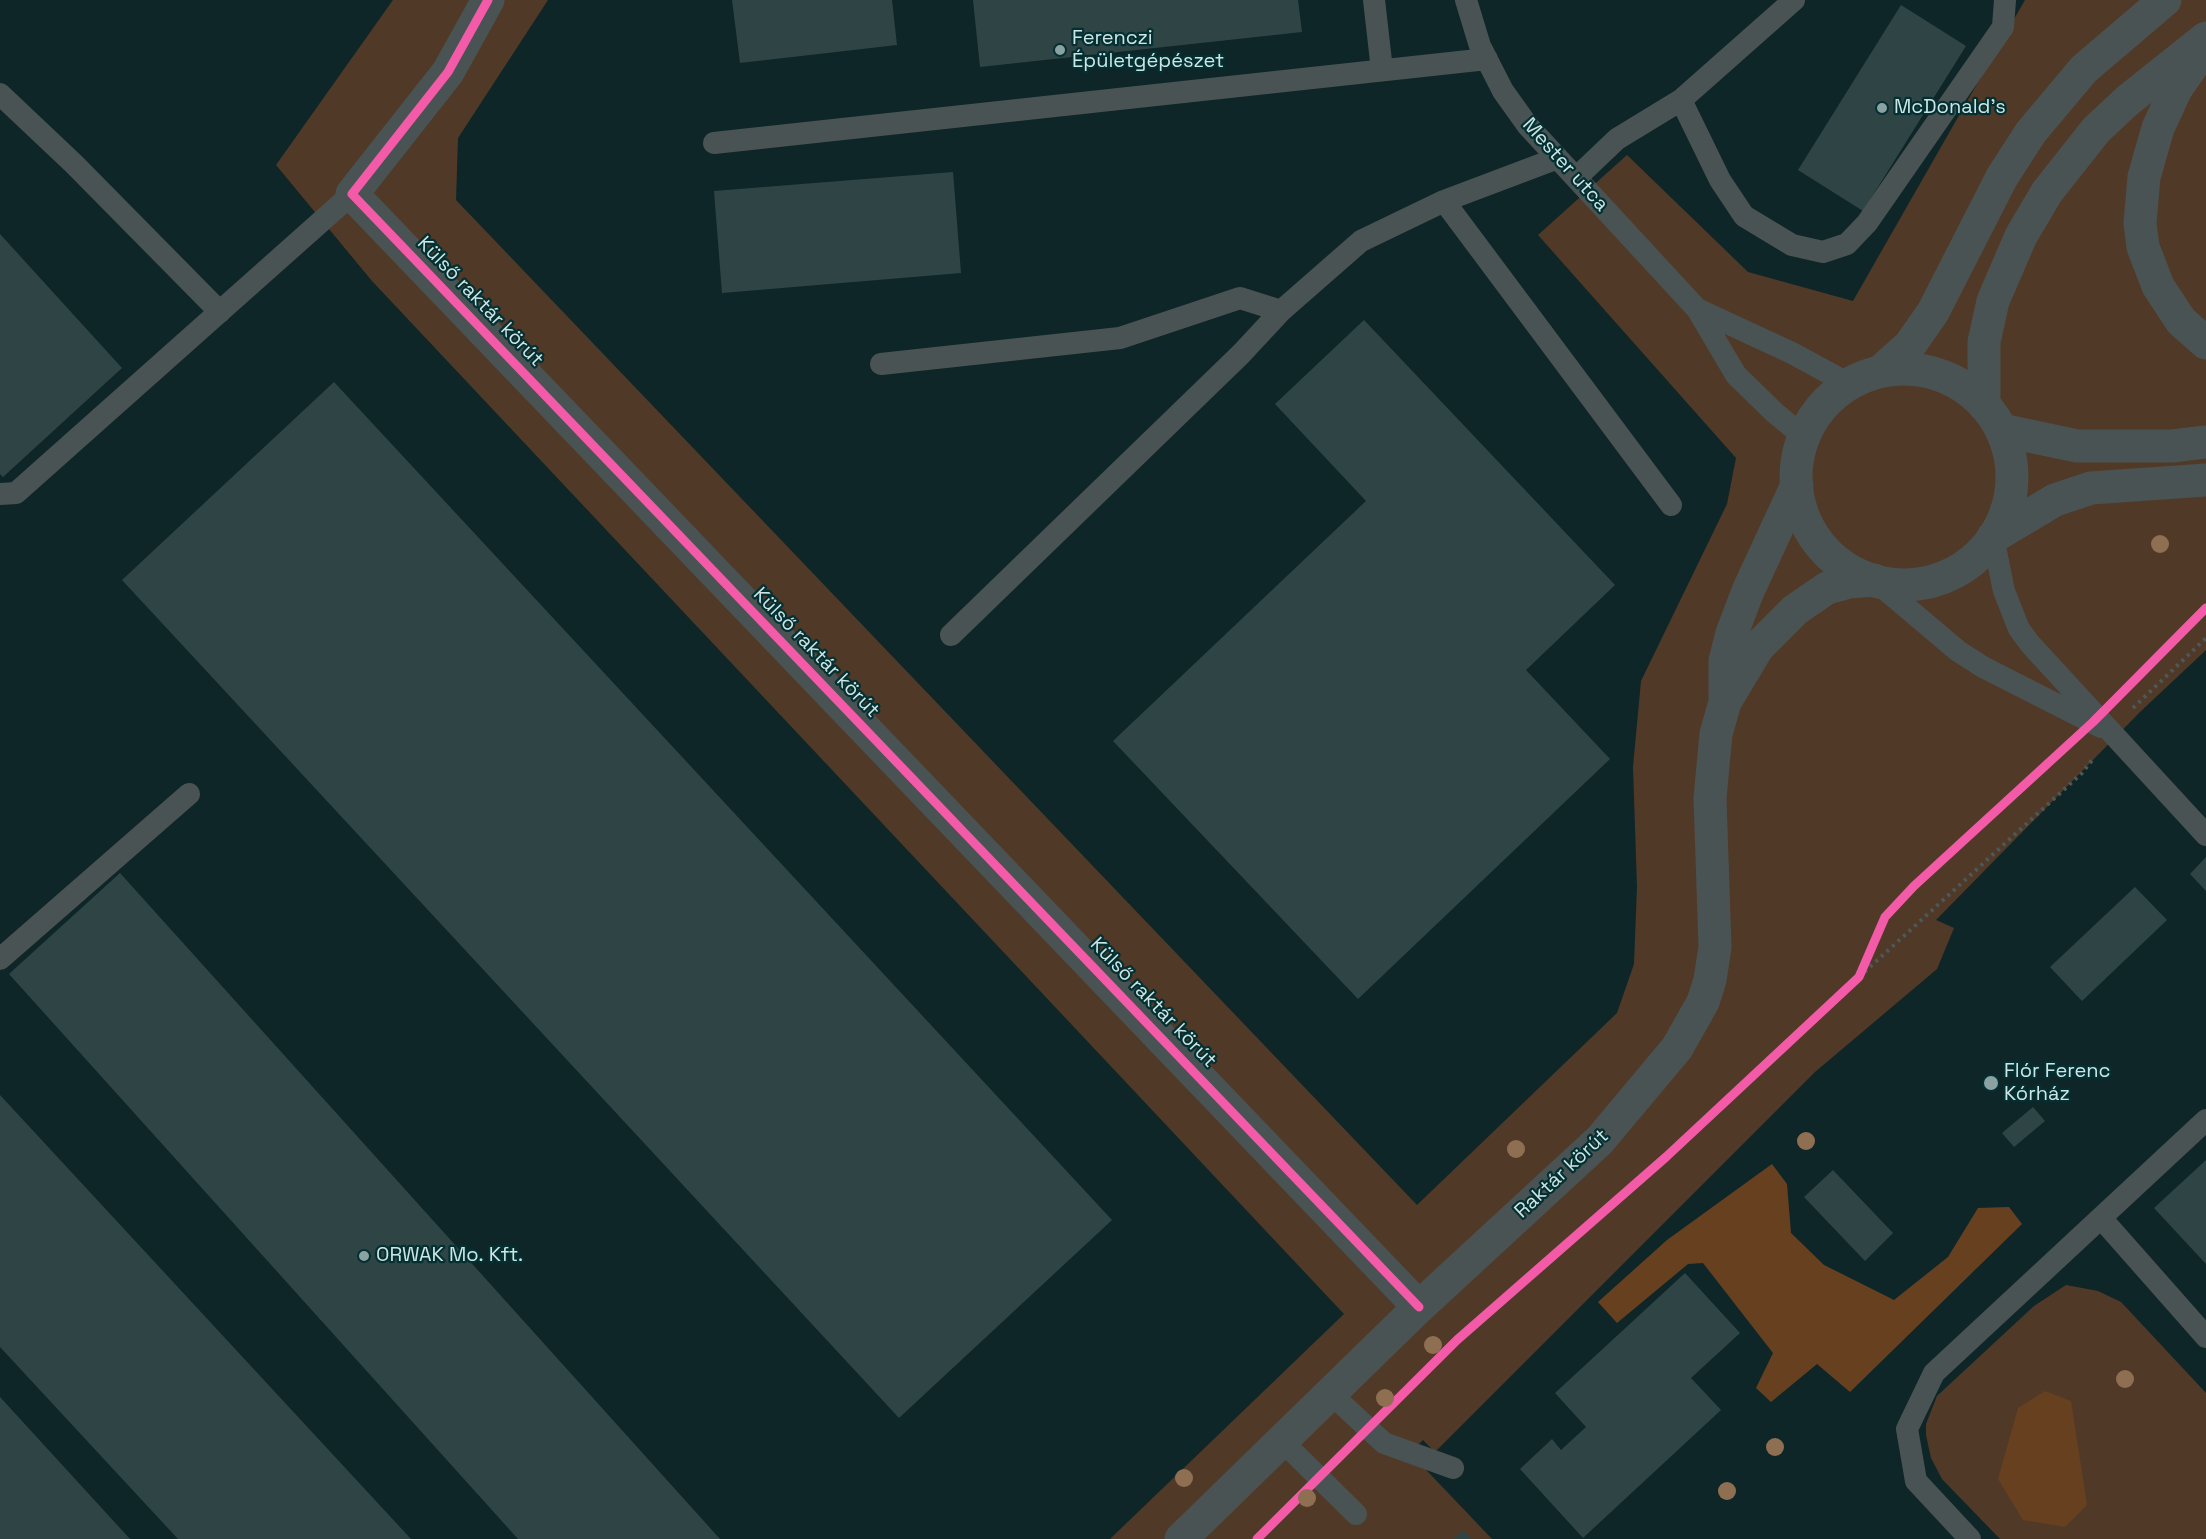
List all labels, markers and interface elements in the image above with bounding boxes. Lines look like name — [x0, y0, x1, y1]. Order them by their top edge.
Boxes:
place label: Ferenczi Épületgépészet — [1072, 27, 1224, 74]
marker: Ferenczi Épületgépészet — [1053, 43, 1067, 57]
place label: McDonald's — [1894, 96, 2006, 120]
marker: McDonald's — [1875, 101, 1889, 115]
street label: Mester utca — [1517, 113, 1613, 217]
street label: Külső raktár körút — [412, 232, 548, 372]
street label: Külső raktár körút — [748, 583, 884, 723]
street label: Külső raktár körút — [1085, 933, 1221, 1073]
place label: Flór Ferenc Kórház — [2004, 1060, 2110, 1107]
marker: Flór Ferenc Kórház — [1982, 1074, 2000, 1092]
street label: Raktár körút — [1510, 1124, 1614, 1224]
place label: ORWAK Mo. Kft. — [376, 1244, 523, 1268]
marker: ORWAK Mo. Kft. — [357, 1249, 371, 1263]

